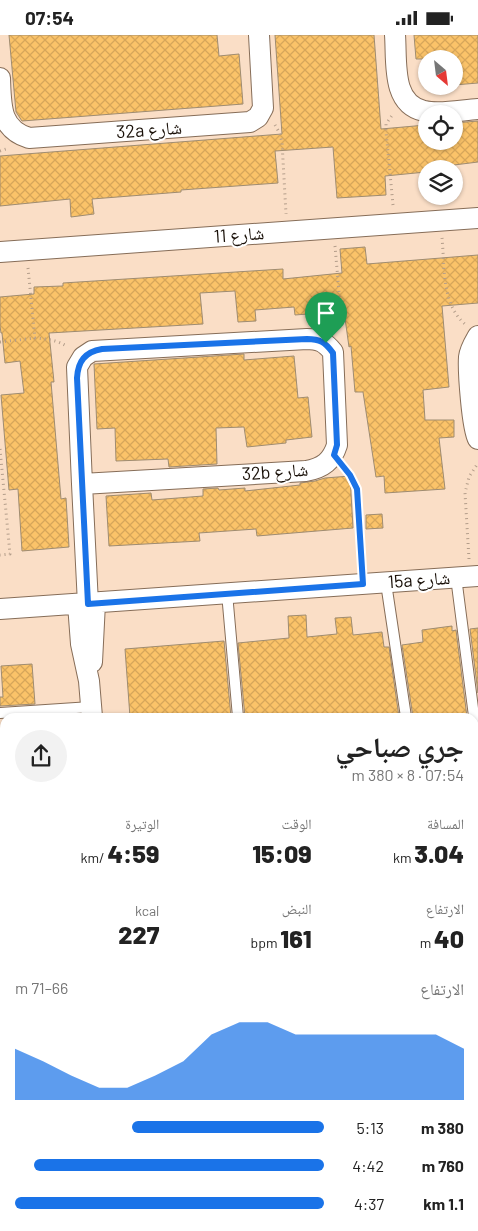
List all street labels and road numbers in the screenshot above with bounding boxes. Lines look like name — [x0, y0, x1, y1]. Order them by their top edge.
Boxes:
street label: 32a شارع — [115, 116, 183, 143]
street label: شارع 11 — [213, 221, 265, 248]
street label: 32b شارع — [241, 458, 309, 485]
street label: 15a شارع — [387, 566, 451, 593]

